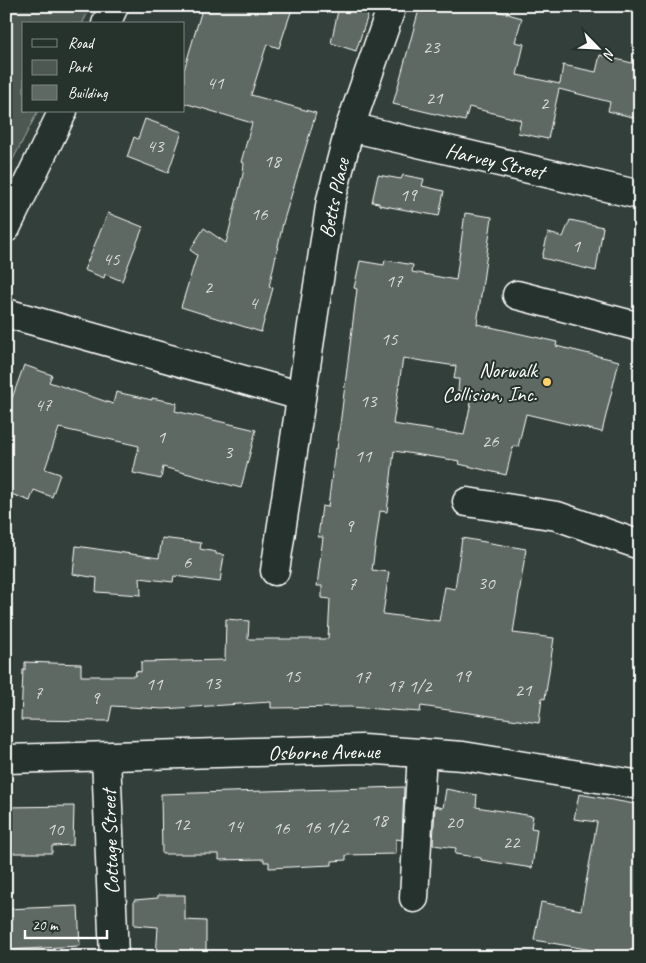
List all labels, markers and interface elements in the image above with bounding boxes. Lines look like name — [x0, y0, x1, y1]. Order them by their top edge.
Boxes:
legend — [22, 22, 185, 112]
north arrow — [574, 22, 624, 72]
text: Road — [68, 34, 95, 53]
house number: 23 — [422, 35, 441, 59]
text: N — [599, 46, 619, 63]
text: Park — [68, 58, 93, 77]
house number: 41 — [206, 71, 225, 95]
text: Building — [68, 84, 108, 103]
house number: 21 — [425, 86, 444, 110]
house number: 2 — [540, 91, 550, 115]
house number: 43 — [146, 134, 165, 158]
street label: Harvey Street — [443, 137, 550, 186]
house number: 18 — [263, 149, 283, 173]
street label: Betts Place — [313, 155, 355, 240]
house number: 19 — [399, 183, 418, 207]
house number: 16 — [250, 202, 269, 226]
house number: 1 — [572, 234, 582, 258]
house number: 45 — [102, 247, 121, 271]
house number: 17 — [385, 269, 404, 293]
house number: 2 — [204, 275, 214, 299]
house number: 4 — [249, 291, 260, 315]
house number: 15 — [380, 327, 399, 351]
place label: Norwalk Collision, Inc. — [442, 357, 539, 407]
marker: Norwalk Collision, Inc. — [541, 376, 553, 388]
house number: 13 — [359, 389, 378, 413]
house number: 47 — [34, 393, 53, 417]
house number: 1 — [157, 425, 167, 449]
house number: 26 — [481, 429, 500, 453]
house number: 3 — [224, 440, 234, 464]
house number: 11 — [354, 444, 373, 468]
house number: 9 — [345, 514, 355, 538]
house number: 6 — [183, 550, 193, 574]
house number: 30 — [477, 571, 496, 595]
house number: 7 — [348, 572, 358, 596]
house number: 15 — [283, 664, 302, 688]
house number: 19 — [453, 664, 472, 688]
house number: 17 — [353, 665, 372, 689]
house number: 13 — [203, 671, 222, 695]
house number: 11 — [145, 672, 164, 696]
house number: 17 1/2 — [386, 674, 433, 698]
house number: 21 — [514, 678, 533, 702]
house number: 7 — [34, 681, 44, 705]
house number: 9 — [91, 686, 101, 710]
street label: Osborne Avenue — [268, 738, 381, 766]
street label: Cottage Street — [95, 786, 125, 895]
house number: 18 — [370, 808, 390, 832]
house number: 20 — [445, 810, 464, 834]
house number: 12 — [172, 812, 191, 836]
house number: 14 — [225, 814, 245, 838]
house number: 16 1/2 — [303, 815, 350, 839]
house number: 16 — [272, 816, 291, 840]
house number: 10 — [46, 817, 65, 841]
house number: 22 — [502, 830, 521, 854]
scale bar — [25, 908, 108, 940]
text: 20 m — [32, 916, 59, 935]

